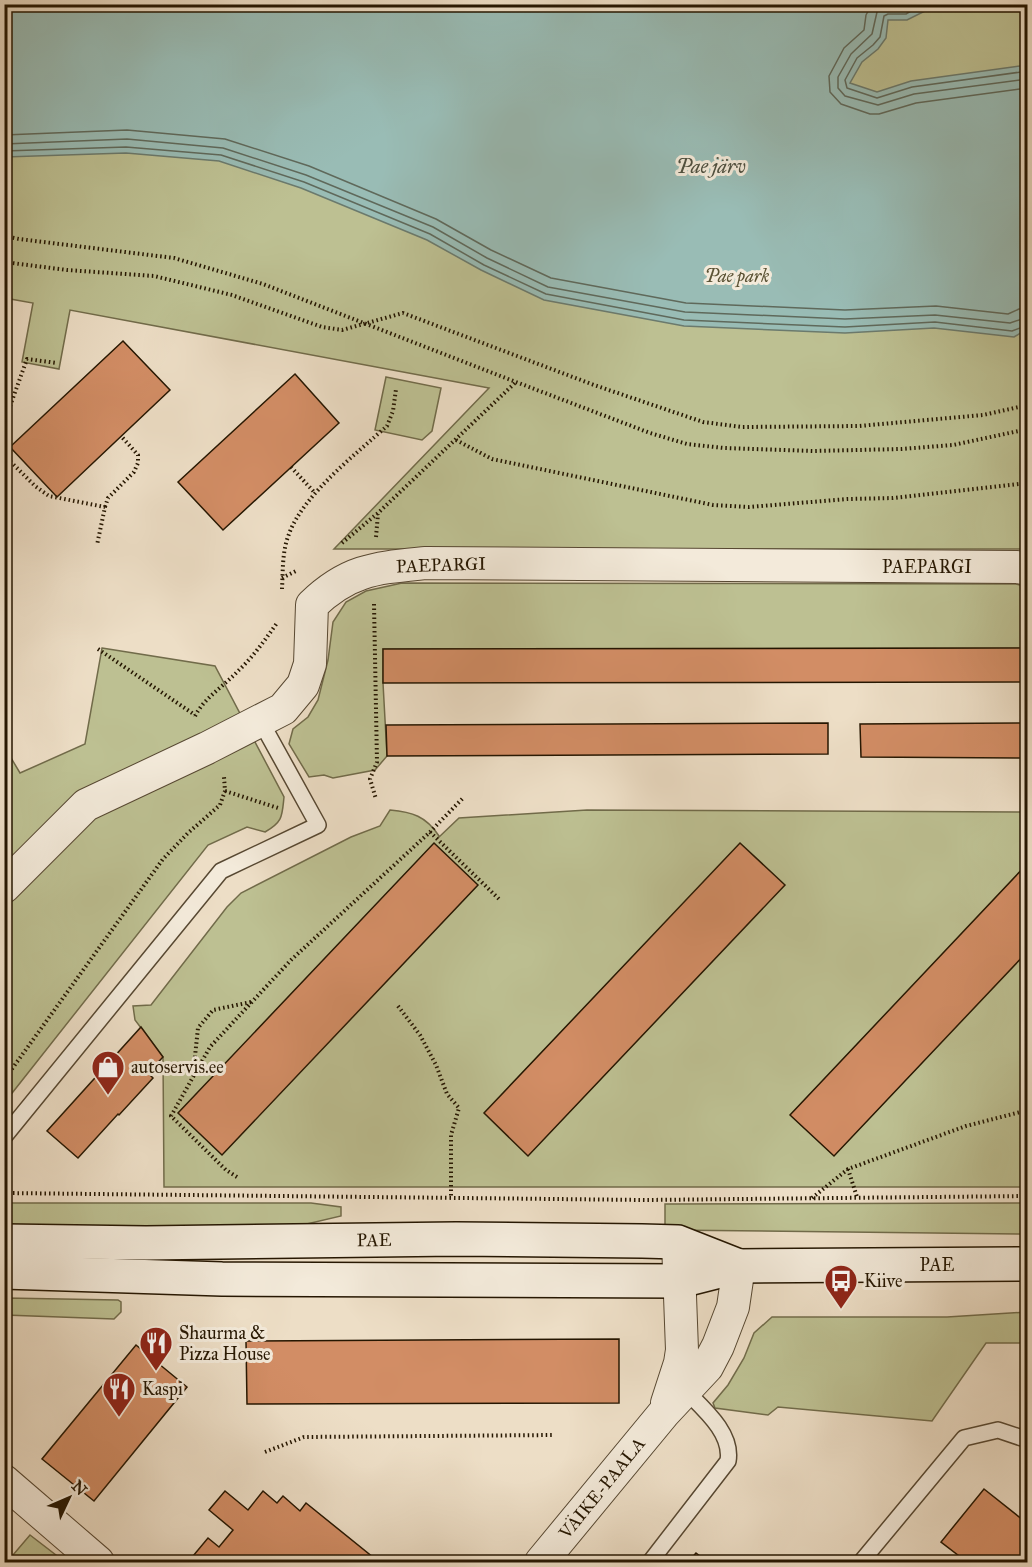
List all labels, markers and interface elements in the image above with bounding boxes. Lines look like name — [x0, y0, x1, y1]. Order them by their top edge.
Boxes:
water label: Pae järv — [676, 154, 746, 178]
park label: Pae park — [705, 265, 769, 288]
street label: PAEPARGI — [396, 552, 487, 578]
street label: PAEPARGI — [882, 556, 972, 578]
shop icon: autoservis.ee — [90, 1049, 126, 1096]
place label: autoservis.ee — [131, 1056, 224, 1078]
street label: PAE — [356, 1229, 392, 1251]
street label: PAE — [920, 1254, 955, 1276]
bus stop icon: Kiive — [823, 1263, 859, 1310]
place label: Kiive — [864, 1270, 902, 1292]
place label: Shaurma & Pizza House — [179, 1322, 271, 1365]
restaurant icon: Shaurma & Pizza House — [138, 1325, 174, 1372]
restaurant icon: Kaspi — [101, 1371, 137, 1418]
place label: Kaspi — [142, 1378, 183, 1400]
street label: VÄIKE-PAALA — [554, 1433, 650, 1544]
north arrow — [39, 1468, 99, 1528]
text: N — [68, 1476, 91, 1500]

